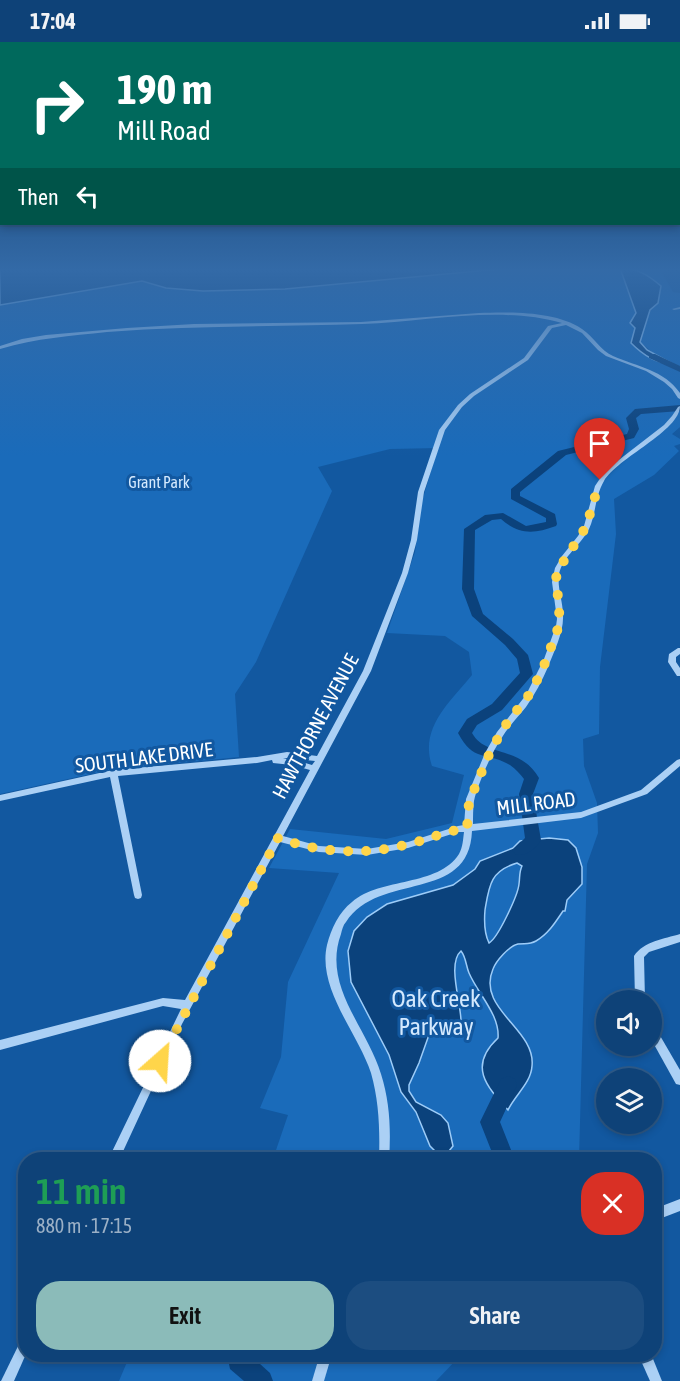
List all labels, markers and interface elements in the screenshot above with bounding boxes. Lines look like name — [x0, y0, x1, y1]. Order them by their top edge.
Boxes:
text: 17:04 — [30, 8, 76, 34]
text: 190 m — [117, 65, 212, 113]
icon: right — [18, 66, 96, 144]
text: Mill Road — [117, 115, 211, 146]
icon: left — [71, 180, 104, 213]
text: Then — [18, 184, 59, 210]
pin — [574, 418, 625, 480]
icon: arrive — [583, 427, 616, 460]
park label: Grant Park — [128, 473, 190, 491]
street label: HAWTHORNE AVENUE — [267, 649, 363, 802]
street label: SOUTH LAKE DRIVE — [74, 737, 214, 777]
street label: MILL ROAD — [495, 787, 577, 819]
park label: Oak Creek Parkway — [391, 985, 481, 1040]
map controls — [596, 990, 662, 1134]
button: sound — [596, 990, 662, 1056]
position arrow — [128, 1029, 192, 1093]
button: layers — [596, 1068, 662, 1134]
text: 11 min — [36, 1170, 126, 1212]
button: close — [581, 1172, 644, 1235]
text: 880 m · 17:15 — [36, 1214, 132, 1237]
button: Exit — [36, 1281, 334, 1350]
button: Share — [346, 1281, 644, 1350]

